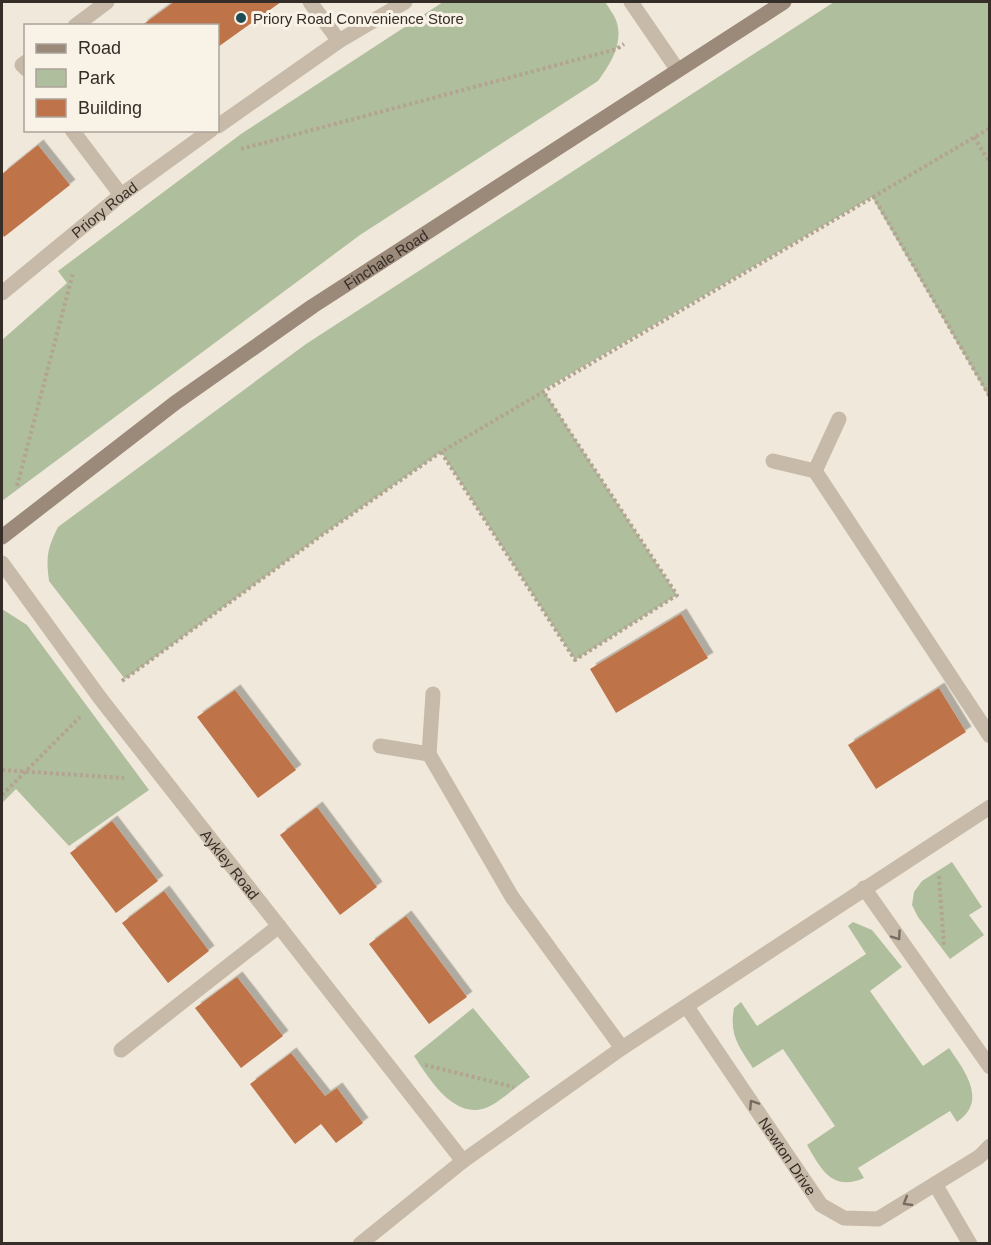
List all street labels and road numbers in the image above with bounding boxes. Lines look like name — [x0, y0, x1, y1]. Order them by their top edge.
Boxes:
street label: Priory Road — [68, 178, 140, 241]
street label: Finchale Road — [340, 226, 431, 292]
street label: Aykley Road — [198, 826, 263, 902]
street label: Newton Drive — [756, 1114, 820, 1198]

